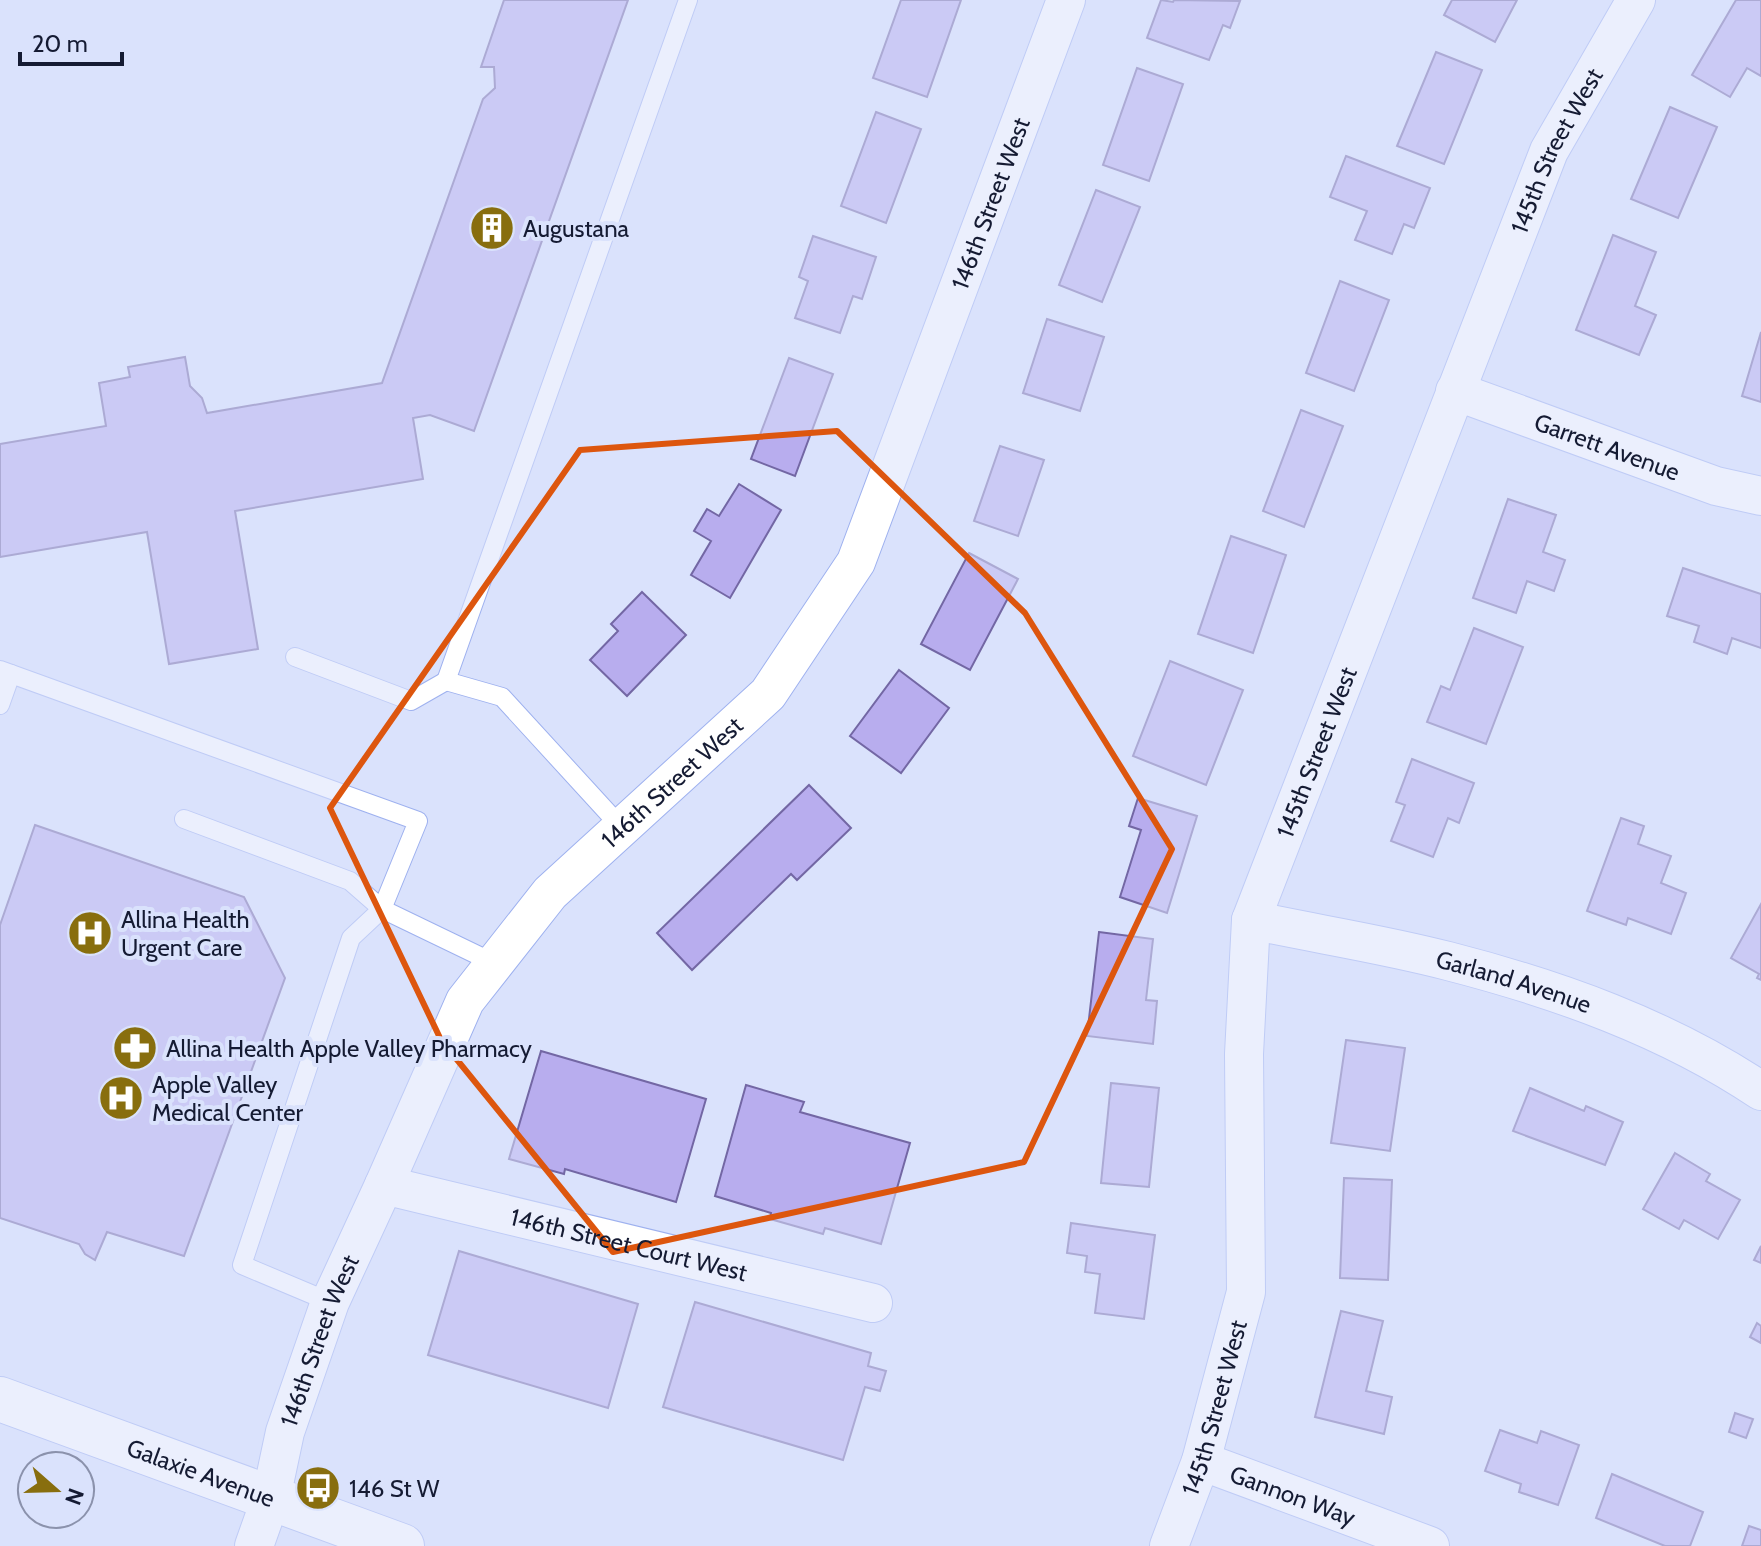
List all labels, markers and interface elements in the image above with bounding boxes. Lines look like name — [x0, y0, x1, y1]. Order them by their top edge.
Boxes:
scale bar — [20, 16, 122, 66]
text: 20 m — [32, 29, 88, 58]
street label: 145th Street West — [1504, 63, 1608, 237]
street label: 146th Street West — [945, 113, 1035, 293]
building icon: Augustana — [468, 204, 516, 252]
place label: Augustana — [523, 214, 630, 243]
street label: Garrett Avenue — [1531, 407, 1684, 486]
street label: 145th Street West — [1270, 663, 1362, 841]
street label: 146th Street West — [595, 710, 748, 854]
place label: Allina Health Urgent Care — [121, 905, 249, 962]
hospital icon: Allina Health Urgent Care — [66, 909, 114, 957]
street label: Garland Avenue — [1433, 944, 1595, 1019]
pharmacy icon: Allina Health Apple Valley Pharmacy — [111, 1024, 159, 1072]
place label: Allina Health Apple Valley Pharmacy — [166, 1034, 532, 1063]
place label: Apple Valley Medical Center — [152, 1070, 304, 1127]
hospital icon: Apple Valley Medical Center — [97, 1074, 145, 1122]
street label: 146th Street Court West — [508, 1202, 750, 1287]
street label: 146th Street West — [274, 1250, 364, 1430]
street label: 145th Street West — [1175, 1317, 1252, 1499]
street label: Galaxie Avenue — [123, 1432, 279, 1513]
north arrow — [16, 1450, 96, 1530]
street label: Gannon Way — [1226, 1459, 1360, 1532]
bus stop icon: 146 St W — [294, 1464, 342, 1512]
place label: 146 St W — [349, 1474, 440, 1503]
text: N — [59, 1485, 90, 1509]

